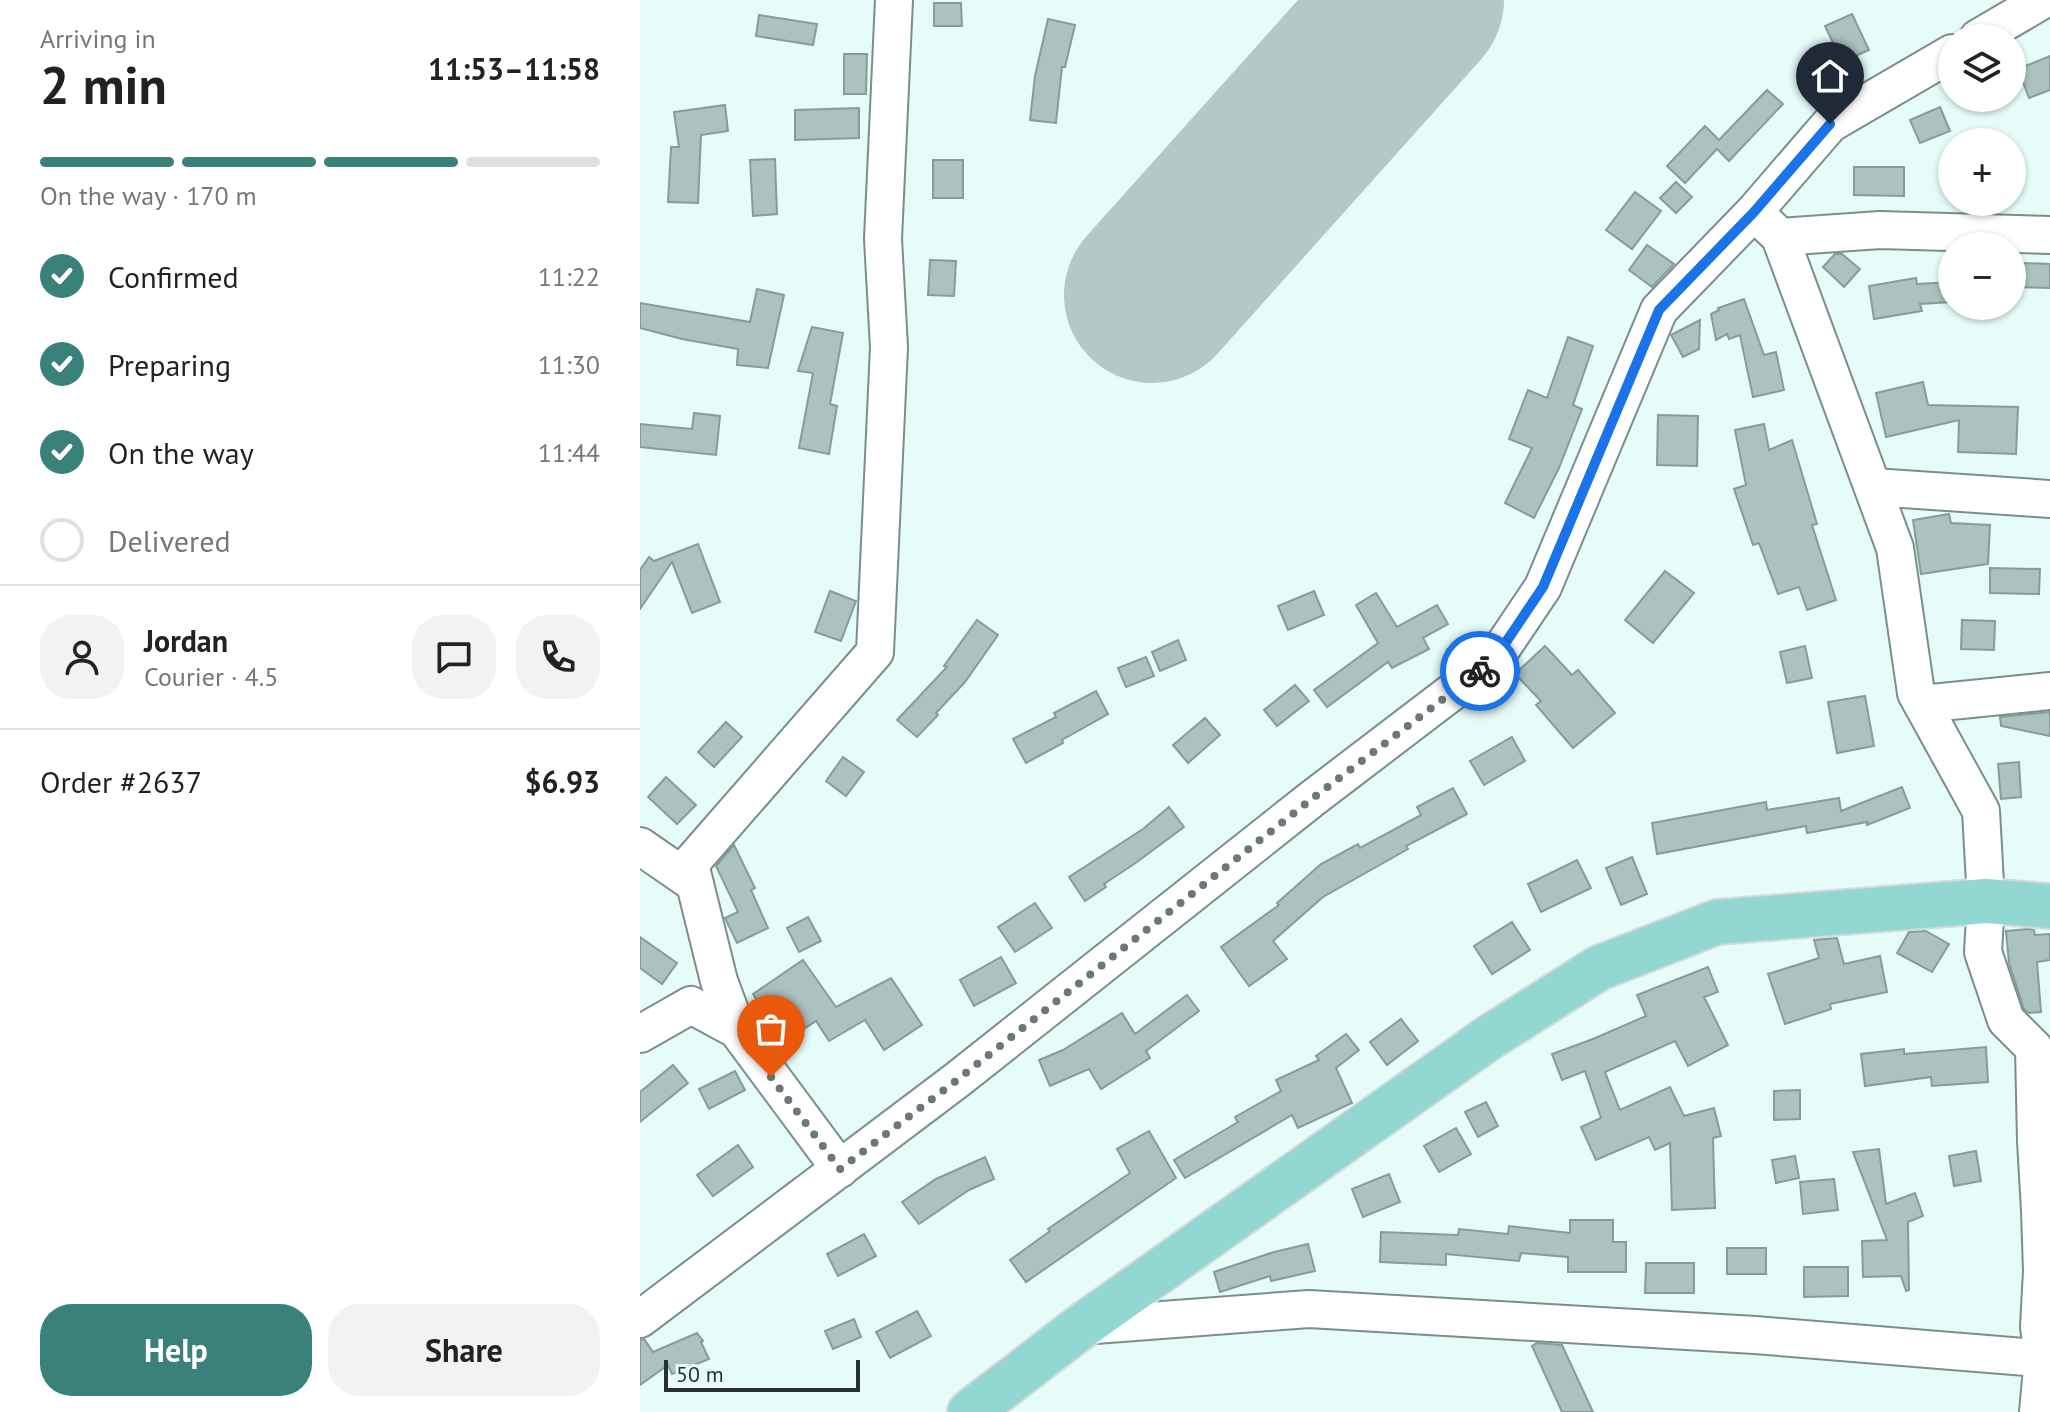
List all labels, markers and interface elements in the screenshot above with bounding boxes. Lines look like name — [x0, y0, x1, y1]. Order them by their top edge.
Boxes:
text: Arriving in — [40, 22, 156, 55]
map controls — [1938, 24, 2026, 320]
button: layers — [1938, 24, 2026, 112]
pin — [1796, 42, 1864, 124]
text: 11:53–11:58 — [428, 49, 600, 88]
text: 2 min — [40, 51, 167, 118]
icon: home — [1808, 54, 1852, 98]
button: + — [1938, 128, 2026, 216]
text: On the way · 170 m — [40, 179, 257, 212]
button: − — [1938, 232, 2026, 320]
icon: check — [40, 254, 84, 298]
text: Confirmed — [108, 257, 239, 296]
text: 11:22 — [538, 260, 600, 293]
icon: check — [40, 342, 84, 386]
text: Preparing — [108, 345, 231, 384]
text: 11:30 — [538, 348, 600, 381]
icon: check — [40, 430, 84, 474]
text: On the way — [108, 433, 254, 472]
text: 11:44 — [538, 436, 600, 469]
text: Delivered — [108, 521, 231, 560]
button: person — [40, 615, 124, 699]
button: chat — [412, 615, 496, 699]
button: phone — [516, 615, 600, 699]
text: Jordan — [144, 621, 228, 660]
courier — [1440, 631, 1520, 711]
icon: bike — [1458, 649, 1502, 693]
text: Courier · 4.5 — [144, 660, 278, 693]
text: Order #2637 — [40, 762, 202, 801]
text: $6.93 — [525, 762, 600, 801]
pin — [737, 995, 805, 1077]
icon: bag — [749, 1007, 793, 1051]
button: Help — [40, 1304, 312, 1396]
button: Share — [328, 1304, 600, 1396]
scale bar — [664, 1356, 860, 1392]
text: 50 m — [676, 1360, 724, 1388]

